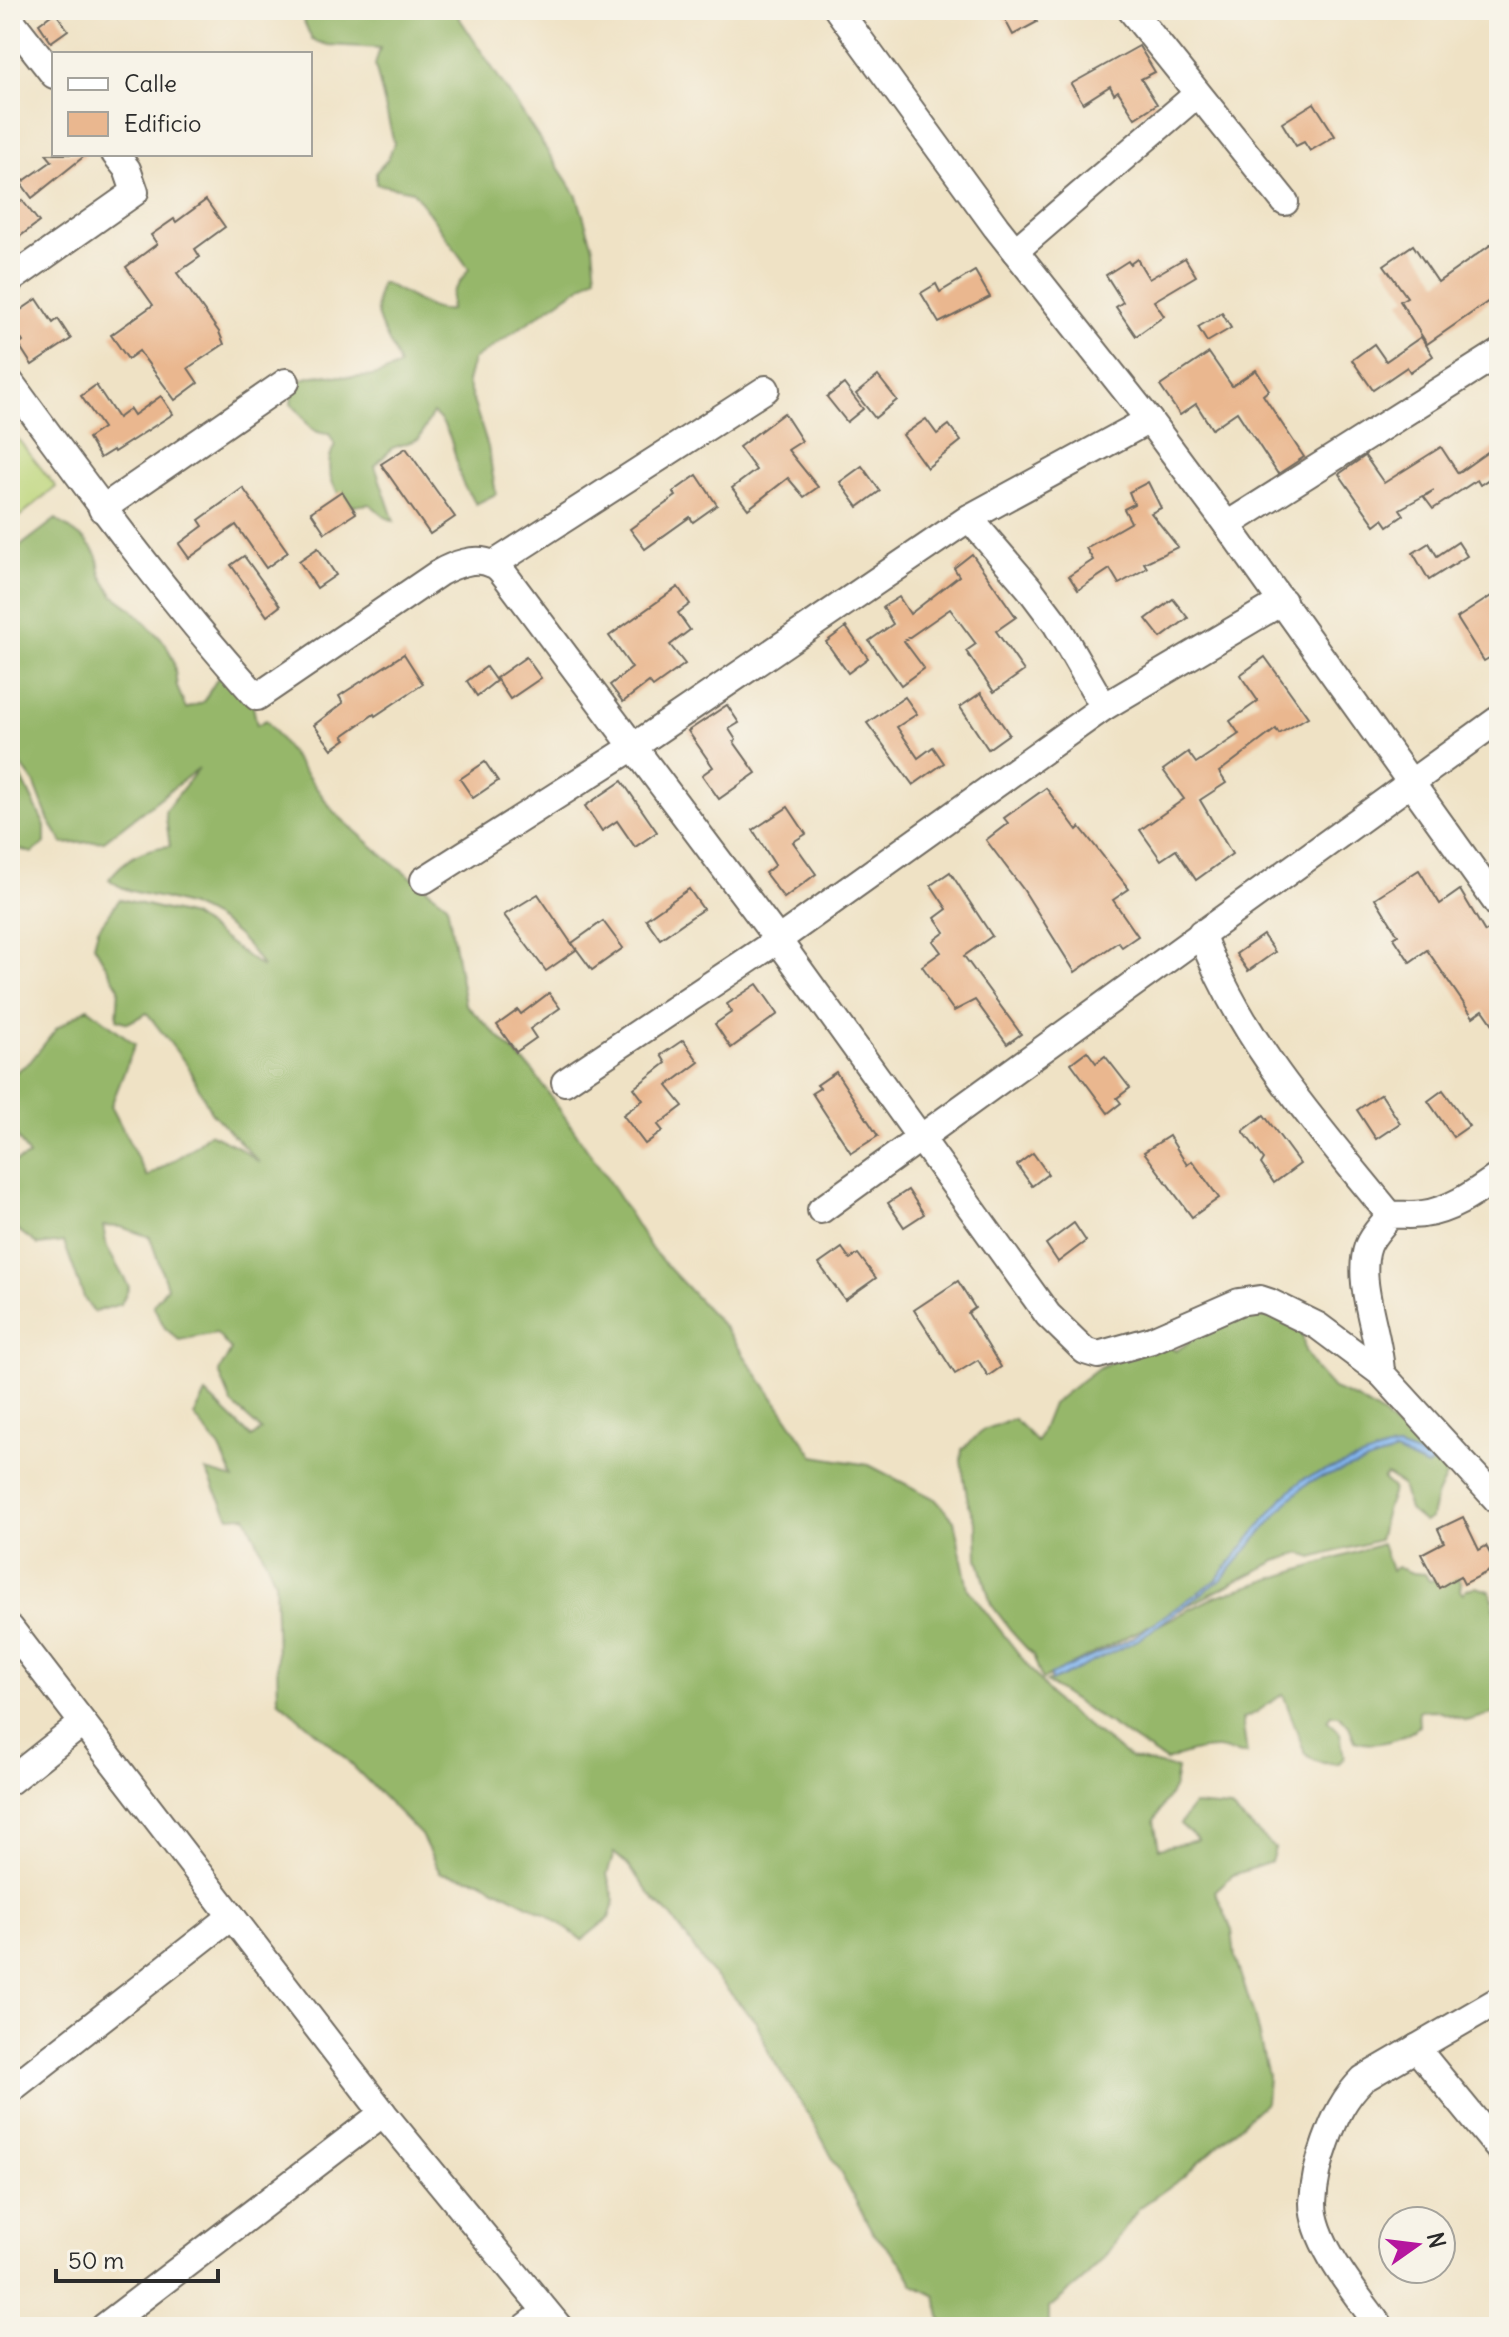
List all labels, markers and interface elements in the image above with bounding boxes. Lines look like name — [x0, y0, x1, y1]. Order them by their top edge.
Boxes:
legend — [52, 52, 312, 156]
text: Calle — [124, 68, 177, 98]
text: Edificio — [124, 108, 202, 138]
north arrow — [1377, 2205, 1457, 2285]
text: N — [1421, 2229, 1452, 2251]
scale bar — [56, 2233, 218, 2283]
text: 50 m — [68, 2245, 124, 2275]

